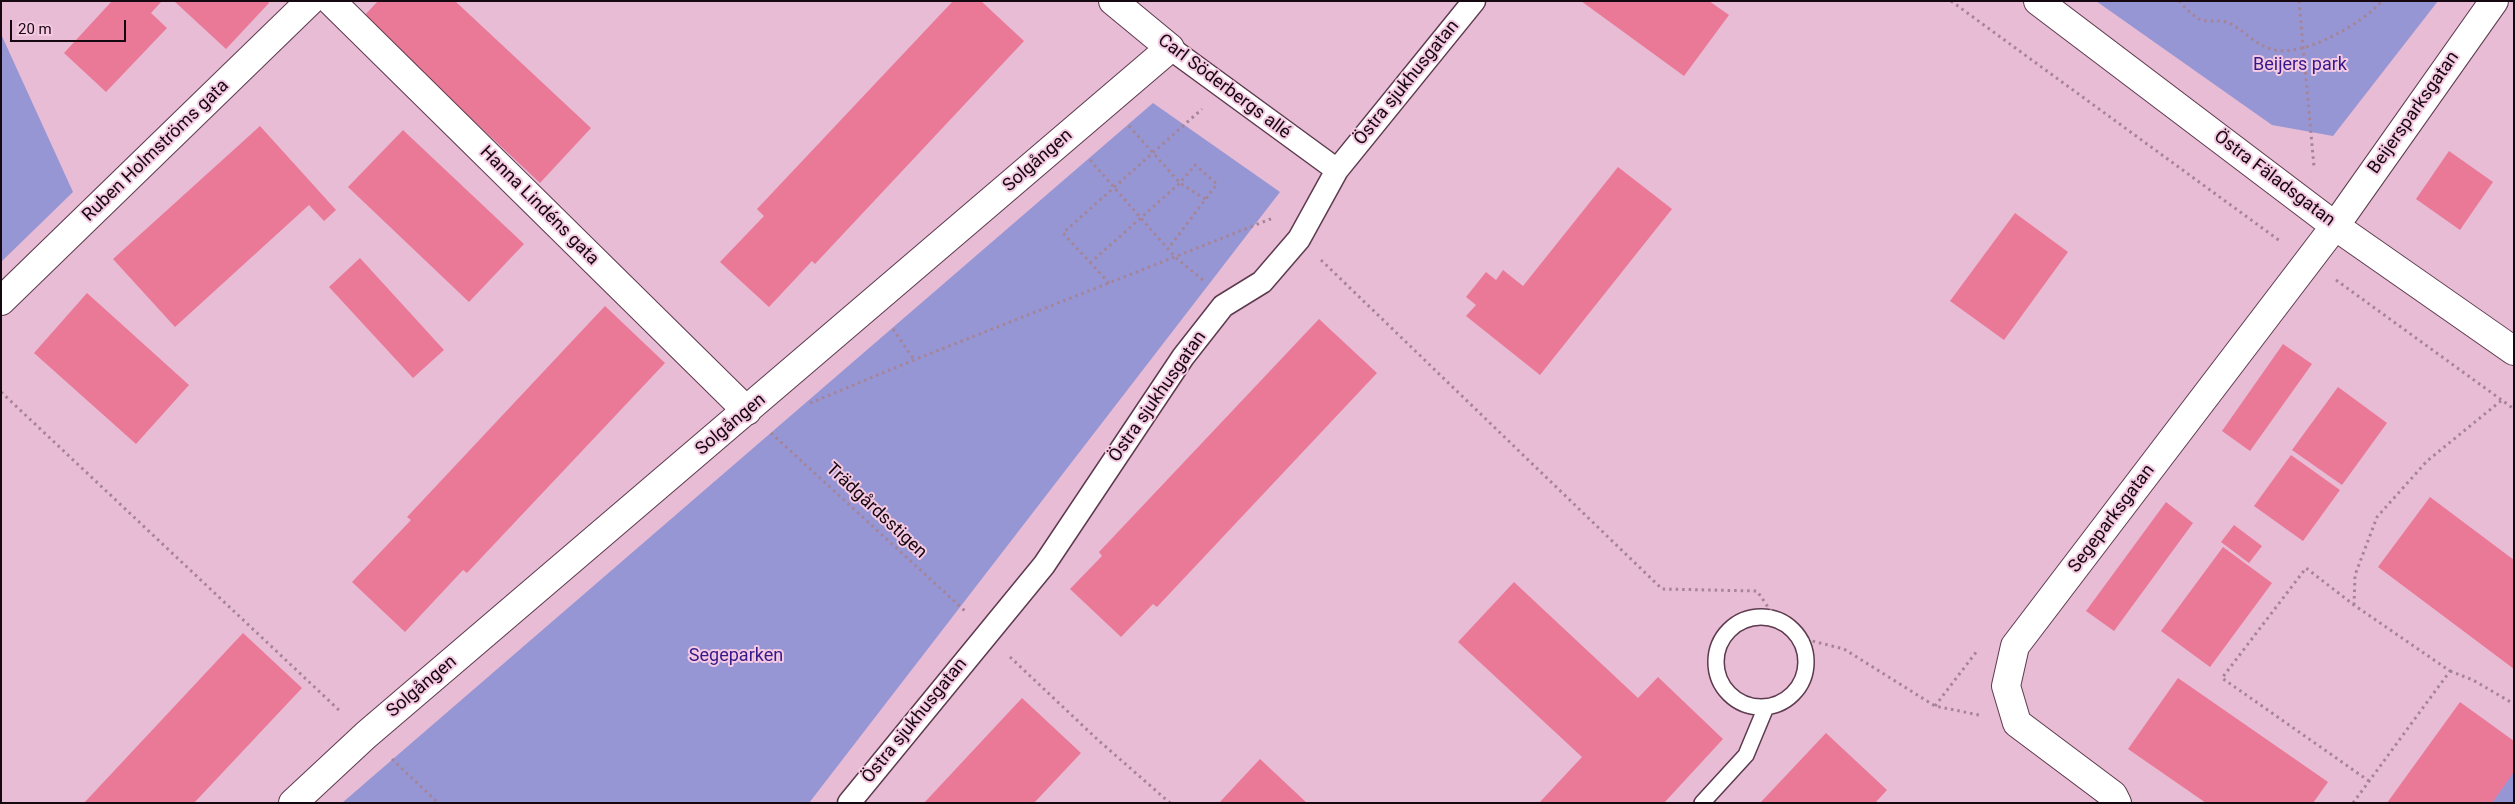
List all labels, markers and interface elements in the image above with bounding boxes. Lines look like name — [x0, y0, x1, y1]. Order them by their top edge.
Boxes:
scale bar — [12, 10, 129, 42]
street label: Östra sjukhusgatan — [1350, 16, 1464, 150]
text: 20 m — [18, 20, 52, 38]
street label: Carl Söderbergs allé — [1153, 30, 1295, 144]
street label: Beijersparksgatan — [2364, 48, 2464, 178]
park label: Beijers park — [2253, 54, 2347, 76]
street label: Ruben Holmströms gata — [78, 76, 234, 226]
street label: Solgången — [999, 125, 1077, 197]
street label: Östra Fäladsgatan — [2209, 126, 2339, 232]
street label: Hanna Lindéns gata — [475, 142, 603, 270]
street label: Östra sjukhusgatan — [1105, 327, 1211, 467]
street label: Solgången — [692, 389, 770, 461]
street label: Trädgårdsstigen — [821, 459, 931, 563]
street label: Segeparksgatan — [2064, 461, 2160, 577]
park label: Segeparken — [689, 645, 783, 667]
street label: Solgången — [383, 651, 461, 723]
street label: Östra sjukhusgatan — [858, 654, 972, 788]

